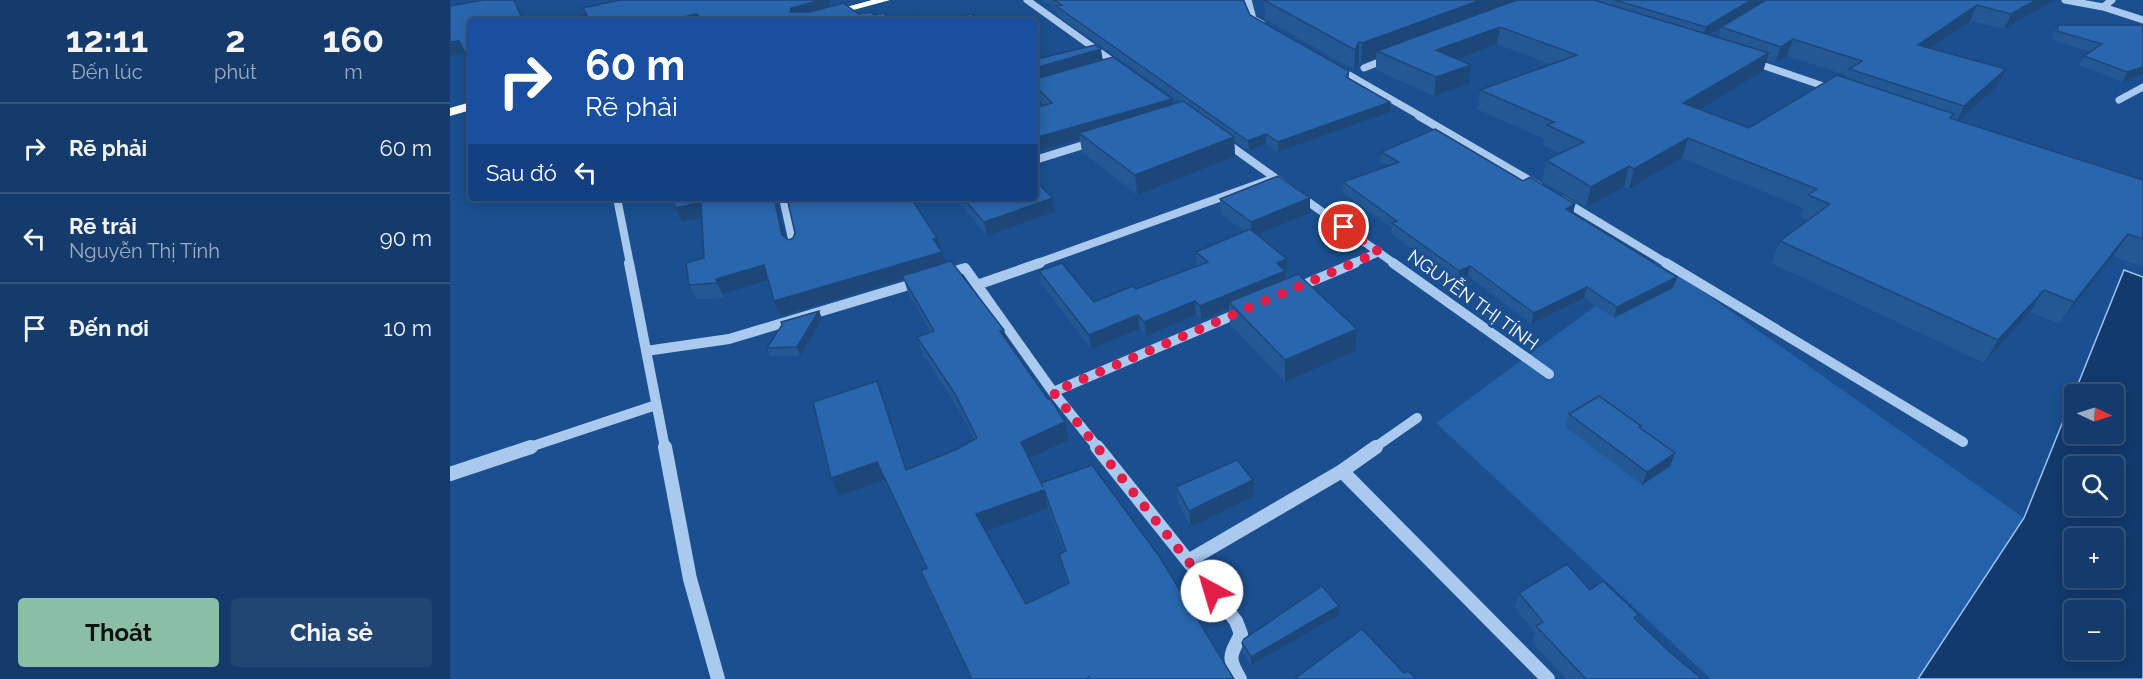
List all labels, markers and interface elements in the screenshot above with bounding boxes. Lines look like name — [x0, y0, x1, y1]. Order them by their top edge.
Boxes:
text: 12:11 — [66, 18, 148, 60]
text: 2 — [225, 18, 246, 60]
text: 160 — [322, 18, 384, 60]
text: 60 m — [585, 41, 685, 90]
icon: right — [486, 42, 564, 120]
text: Đến lúc — [71, 60, 143, 84]
text: phút — [214, 60, 257, 84]
text: m — [344, 60, 363, 84]
text: Rẽ phải — [585, 91, 678, 122]
icon: right — [18, 132, 51, 165]
text: Rẽ phải — [69, 135, 147, 161]
text: 60 m — [379, 135, 432, 161]
icon: left — [569, 156, 602, 189]
text: Sau đó — [486, 160, 557, 186]
pin — [1318, 201, 1369, 252]
icon: arrive — [1327, 210, 1360, 243]
text: Rẽ trái — [69, 213, 137, 239]
icon: left — [18, 222, 51, 255]
text: 90 m — [380, 225, 432, 251]
text: Nguyễn Thị Tính — [69, 239, 220, 263]
street label: NGUYỄN THỊ TÍNH — [1404, 244, 1544, 354]
icon: arrive — [18, 312, 51, 345]
text: Đến nơi — [69, 315, 149, 341]
text: 10 m — [383, 315, 432, 341]
north arrow — [2064, 384, 2124, 444]
map controls — [2064, 384, 2124, 660]
button: search — [2064, 456, 2124, 516]
button: + — [2064, 528, 2124, 588]
position arrow — [1180, 559, 1244, 623]
button: Thoát — [18, 598, 219, 667]
button: Chia sẻ — [231, 598, 432, 667]
button: − — [2064, 600, 2124, 660]

